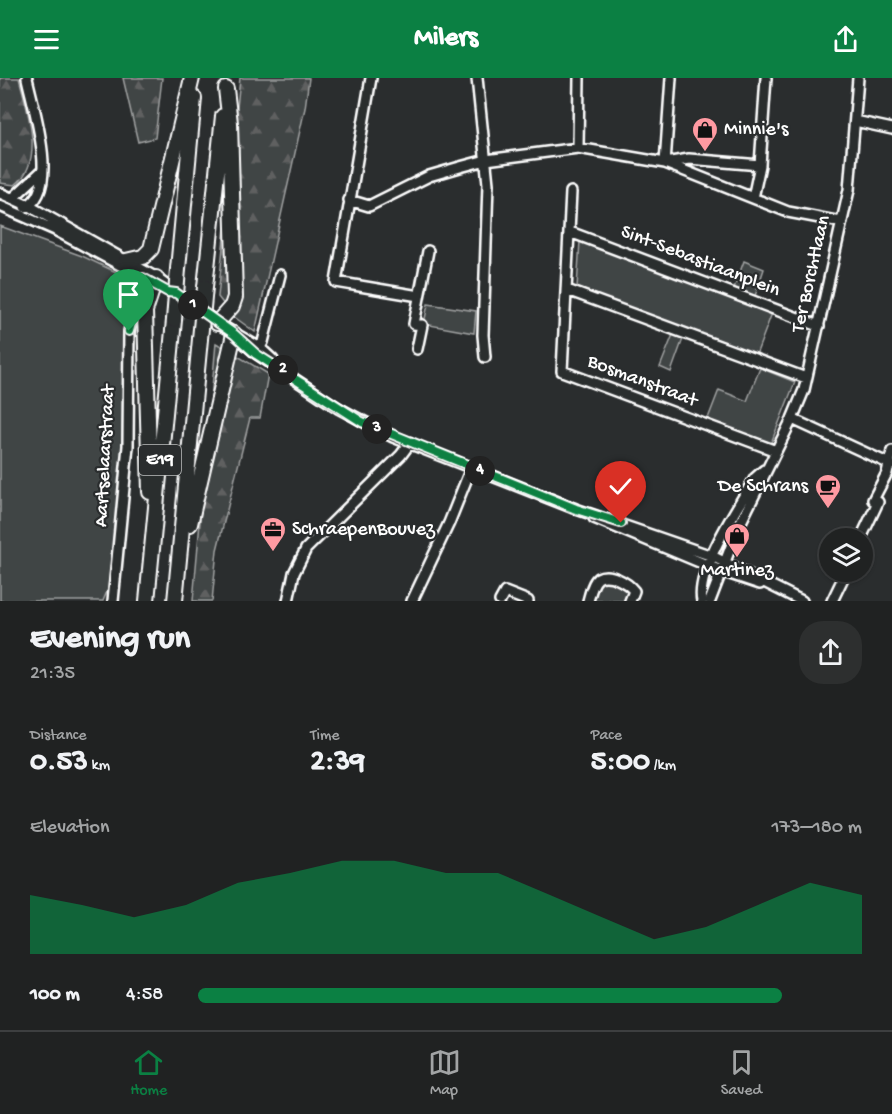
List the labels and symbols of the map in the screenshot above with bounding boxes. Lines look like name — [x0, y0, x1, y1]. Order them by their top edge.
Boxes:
shop icon: Minnie's — [690, 115, 720, 153]
place label: Minnie's — [724, 119, 789, 142]
street label: Ter Borchtlaan — [787, 213, 837, 336]
street label: Sint-Sebastiaanplein — [617, 221, 783, 303]
pin — [103, 269, 154, 331]
pin: 1 — [178, 290, 208, 320]
street label: Bosmanstraat — [583, 350, 702, 414]
pin: 2 — [268, 355, 298, 385]
street label: Aartselaarstraat — [91, 382, 121, 528]
pin: 3 — [362, 414, 392, 444]
road number: E19 — [139, 445, 181, 475]
pin: 4 — [465, 456, 495, 486]
pin — [595, 461, 646, 523]
cafe icon: De Schrans — [813, 472, 843, 510]
place label: De Schrans — [716, 476, 809, 499]
office icon: SchraepenBouvez — [258, 515, 288, 553]
place label: SchraepenBouvez — [292, 519, 436, 542]
shop icon: Martinez — [722, 521, 752, 559]
place label: Martinez — [700, 560, 775, 583]

